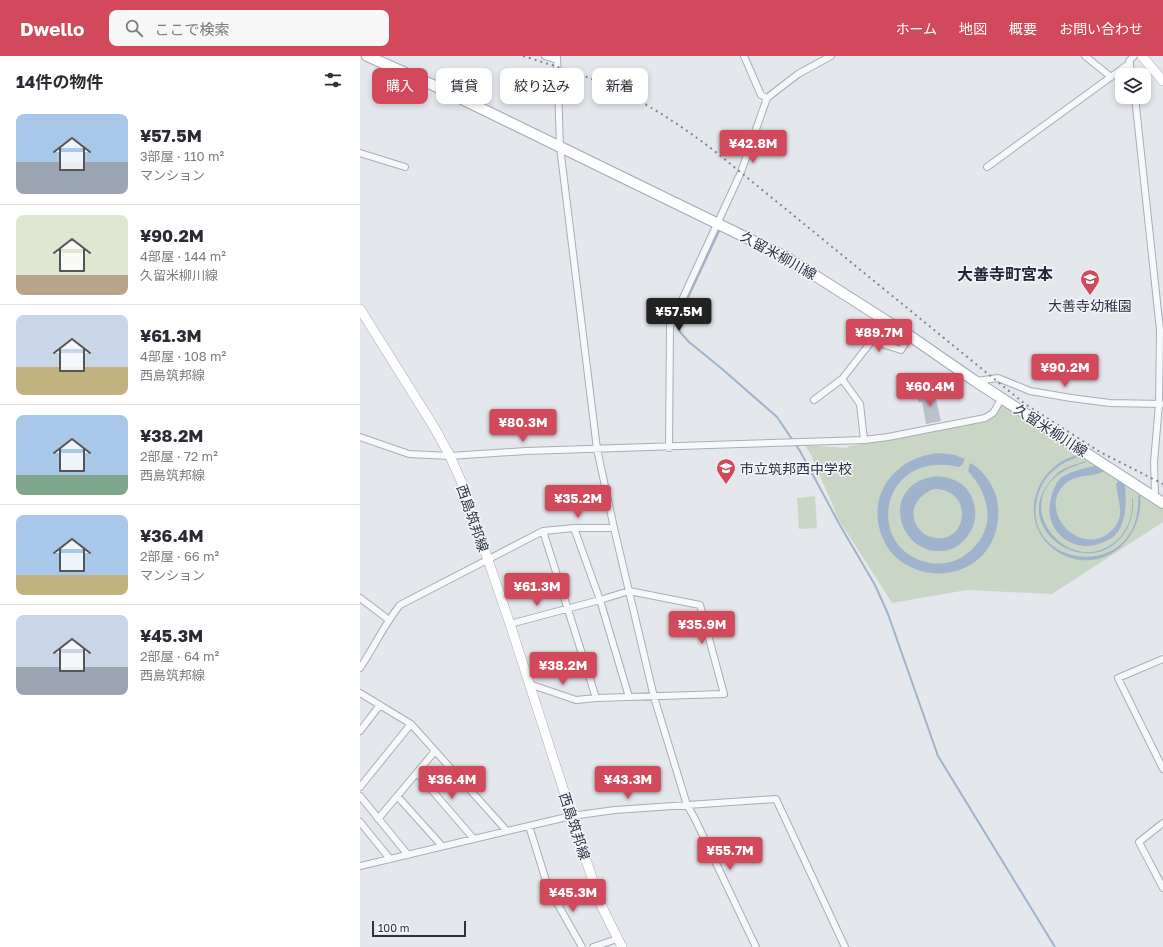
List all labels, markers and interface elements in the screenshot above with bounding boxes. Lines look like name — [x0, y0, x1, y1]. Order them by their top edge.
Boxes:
search box — [109, 10, 389, 46]
text: Dwello — [20, 17, 85, 40]
icon: search — [123, 17, 145, 39]
text: ここで検索 — [155, 20, 230, 38]
text: ホーム — [895, 20, 937, 37]
text: 地図 — [959, 20, 987, 37]
text: 概要 — [1009, 20, 1037, 37]
text: お問い合わせ — [1059, 20, 1143, 37]
chip: 購入 — [372, 68, 428, 104]
chip: 賃貸 — [436, 68, 492, 104]
chip: 絞り込み — [500, 68, 584, 104]
chip: 新着 — [592, 68, 648, 104]
map controls — [1115, 68, 1151, 104]
button: layers — [1115, 68, 1151, 104]
icon: filters — [322, 69, 344, 91]
text: 14件の物件 — [16, 71, 103, 92]
text: ¥57.5M — [140, 125, 202, 146]
icon: home — [48, 130, 96, 178]
pin: ¥42.8M — [720, 130, 786, 164]
text: ¥42.8M — [729, 135, 777, 151]
text: 3部屋 · 110 m² — [140, 148, 224, 164]
text: マンション — [140, 167, 205, 183]
text: ¥90.2M — [140, 225, 204, 246]
street label: 久留米柳川線 — [738, 227, 820, 283]
icon: home — [48, 231, 96, 279]
text: 4部屋 · 144 m² — [140, 248, 226, 264]
district label: 大善寺町宮本 — [957, 264, 1053, 284]
text: 久留米柳川線 — [140, 267, 218, 283]
school or university icon: 大善寺幼稚園 — [1079, 268, 1101, 296]
place label: 大善寺幼稚園 — [1048, 297, 1132, 314]
pin: ¥57.5M — [646, 298, 712, 332]
text: ¥57.5M — [655, 303, 703, 319]
pin: ¥89.7M — [846, 319, 912, 353]
text: ¥89.7M — [855, 324, 903, 340]
text: ¥61.3M — [140, 325, 202, 346]
icon: home — [48, 331, 96, 379]
text: 4部屋 · 108 m² — [140, 348, 226, 364]
pin: ¥90.2M — [1032, 354, 1098, 388]
text: ¥90.2M — [1041, 359, 1089, 375]
text: 西島筑邦線 — [140, 367, 205, 383]
pin: ¥60.4M — [897, 373, 963, 407]
text: ¥60.4M — [905, 378, 955, 394]
street label: 久留米柳川線 — [1011, 400, 1091, 460]
pin: ¥80.3M — [490, 409, 556, 443]
text: ¥80.3M — [498, 414, 548, 430]
text: ¥38.2M — [140, 425, 203, 446]
icon: home — [48, 431, 96, 479]
text: 2部屋 · 72 m² — [140, 448, 218, 464]
school or university icon: 市立筑邦西中学校 — [715, 457, 737, 485]
place label: 市立筑邦西中学校 — [740, 460, 852, 477]
text: 西島筑邦線 — [140, 467, 205, 483]
street label: 西島筑邦線 — [454, 482, 492, 554]
pin: ¥35.2M — [545, 485, 611, 519]
text: ¥35.2M — [554, 490, 602, 506]
text: ¥36.4M — [140, 525, 204, 546]
icon: home — [48, 531, 96, 579]
text: 2部屋 · 66 m² — [140, 548, 219, 564]
text: マンション — [140, 567, 205, 583]
pin: ¥61.3M — [504, 573, 570, 607]
text: ¥61.3M — [513, 578, 561, 594]
pin: ¥35.9M — [669, 611, 735, 645]
text: ¥35.9M — [678, 616, 726, 632]
text: ¥45.3M — [140, 625, 203, 646]
icon: home — [48, 631, 96, 679]
text: 2部屋 · 64 m² — [140, 648, 219, 664]
pin: ¥38.2M — [530, 652, 596, 686]
text: ¥38.2M — [539, 657, 587, 673]
text: 西島筑邦線 — [140, 667, 205, 683]
pin: ¥36.4M — [419, 766, 485, 800]
pin: ¥43.3M — [595, 766, 661, 800]
text: ¥36.4M — [428, 771, 476, 787]
text: ¥43.3M — [604, 771, 652, 787]
street label: 西島筑邦線 — [556, 790, 594, 862]
pin: ¥55.7M — [697, 837, 763, 871]
text: ¥55.7M — [706, 842, 754, 858]
pin: ¥45.3M — [540, 879, 606, 913]
text: ¥45.3M — [549, 884, 597, 900]
scale bar — [372, 919, 466, 938]
text: 100 m — [378, 921, 409, 934]

